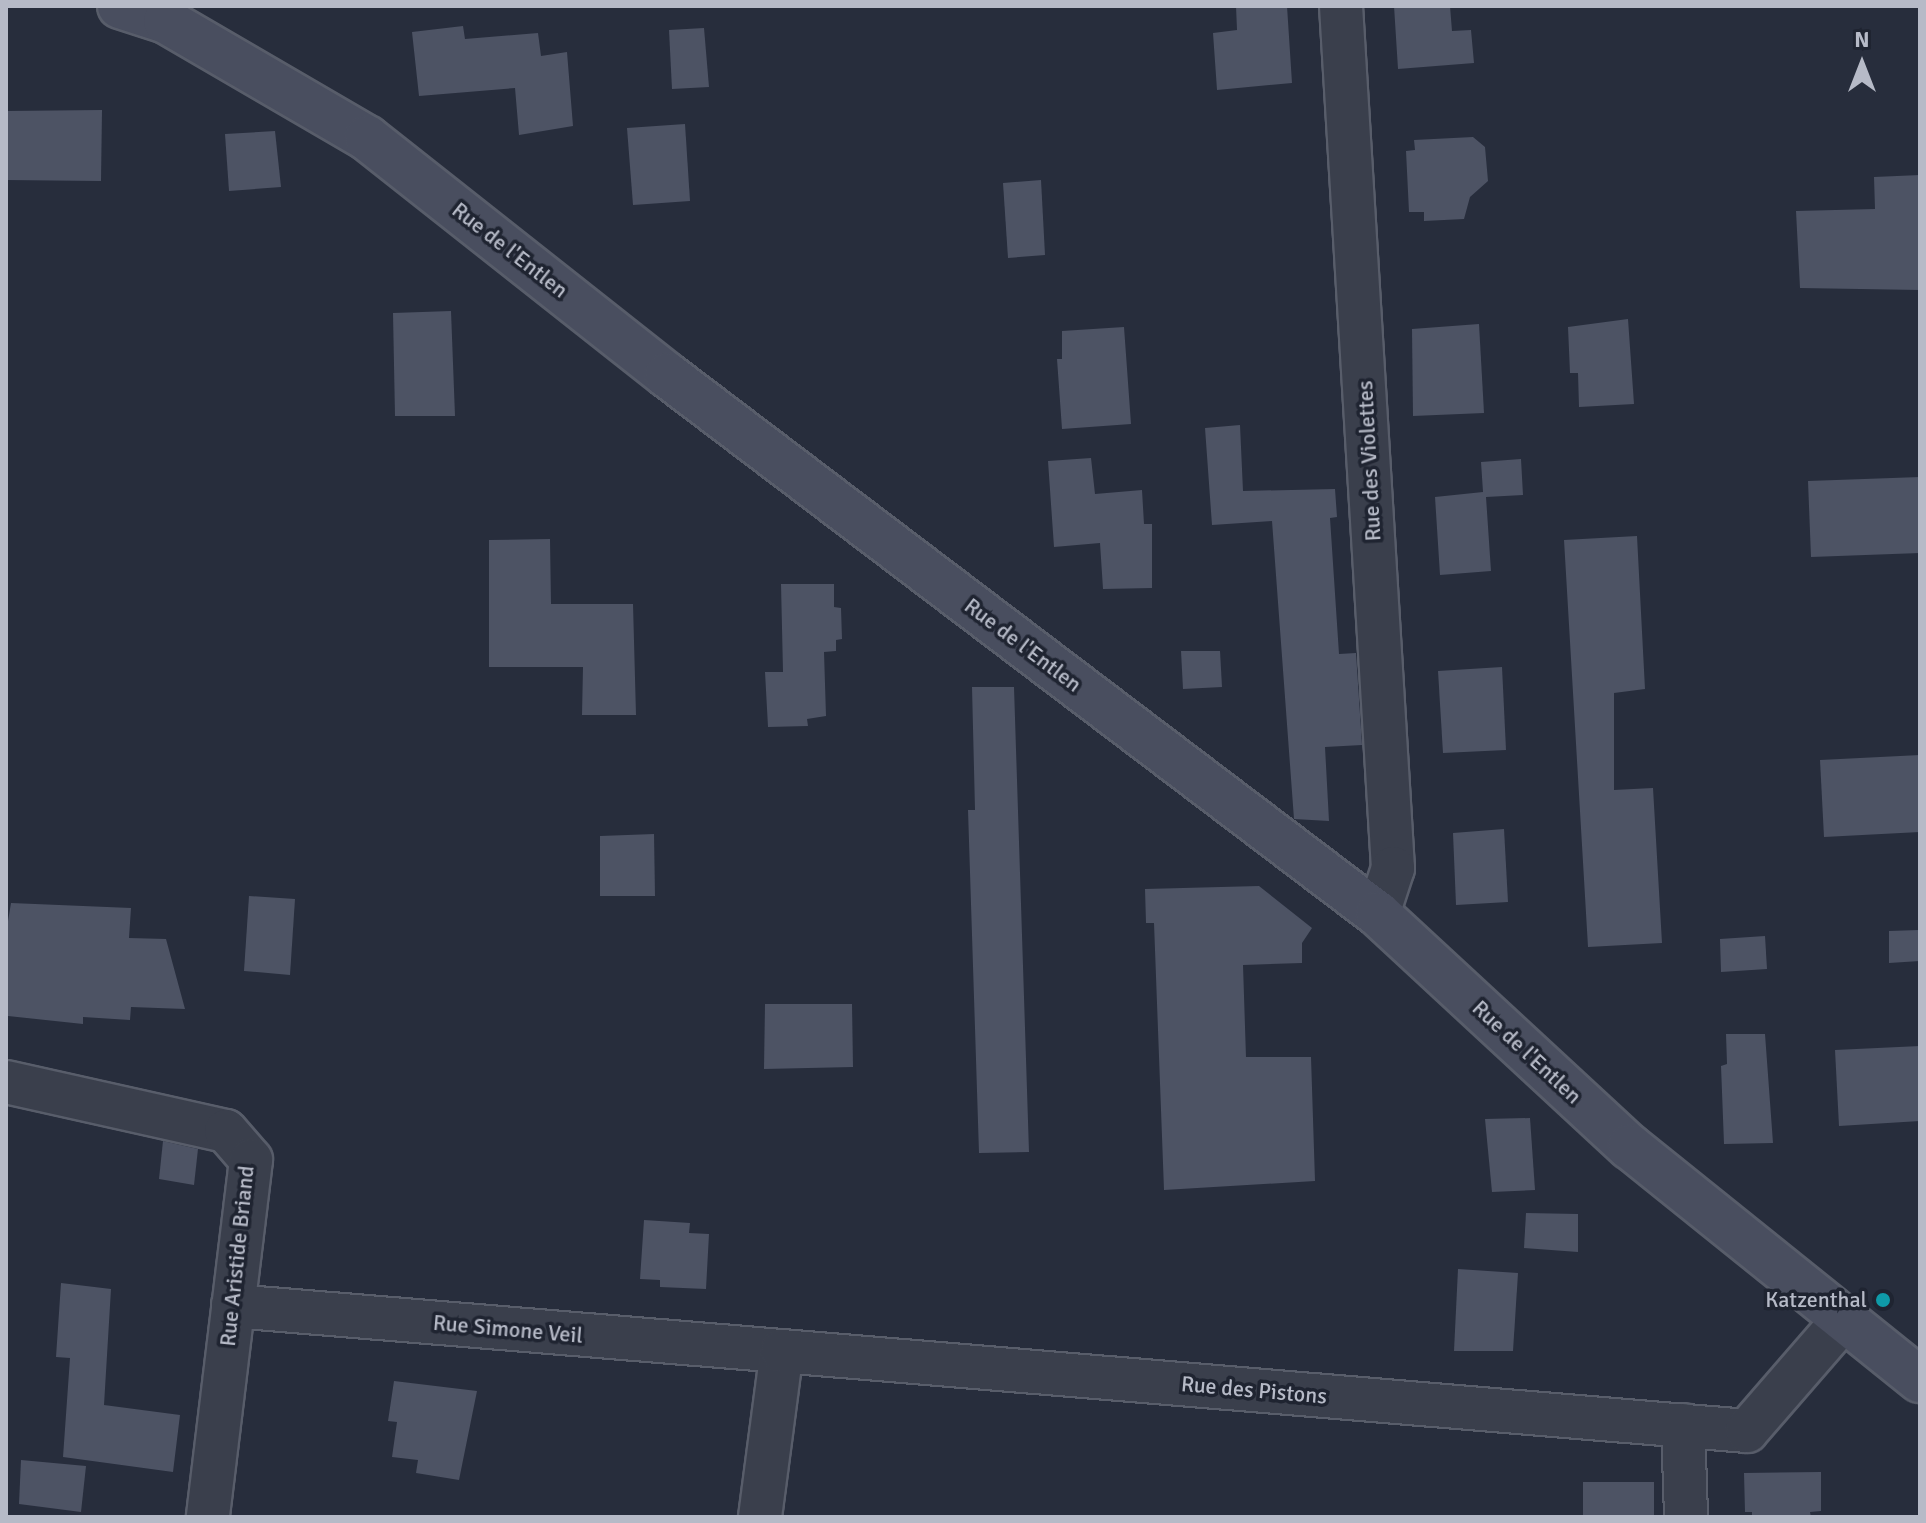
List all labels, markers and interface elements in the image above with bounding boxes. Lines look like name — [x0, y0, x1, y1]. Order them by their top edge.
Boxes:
north arrow — [1822, 24, 1902, 104]
text: N — [1854, 26, 1870, 53]
street label: Rue de l'Entlen — [447, 197, 573, 303]
street label: Rue des Violettes — [1352, 380, 1386, 542]
street label: Rue de l'Entlen — [959, 592, 1087, 698]
street label: Rue de l'Entlen — [1467, 995, 1587, 1109]
street label: Rue Aristide Briand — [214, 1164, 260, 1348]
place label: Katzenthal — [1765, 1287, 1867, 1313]
marker: Katzenthal — [1874, 1291, 1892, 1309]
street label: Rue Simone Veil — [432, 1309, 584, 1349]
street label: Rue des Pistons — [1180, 1370, 1328, 1410]

